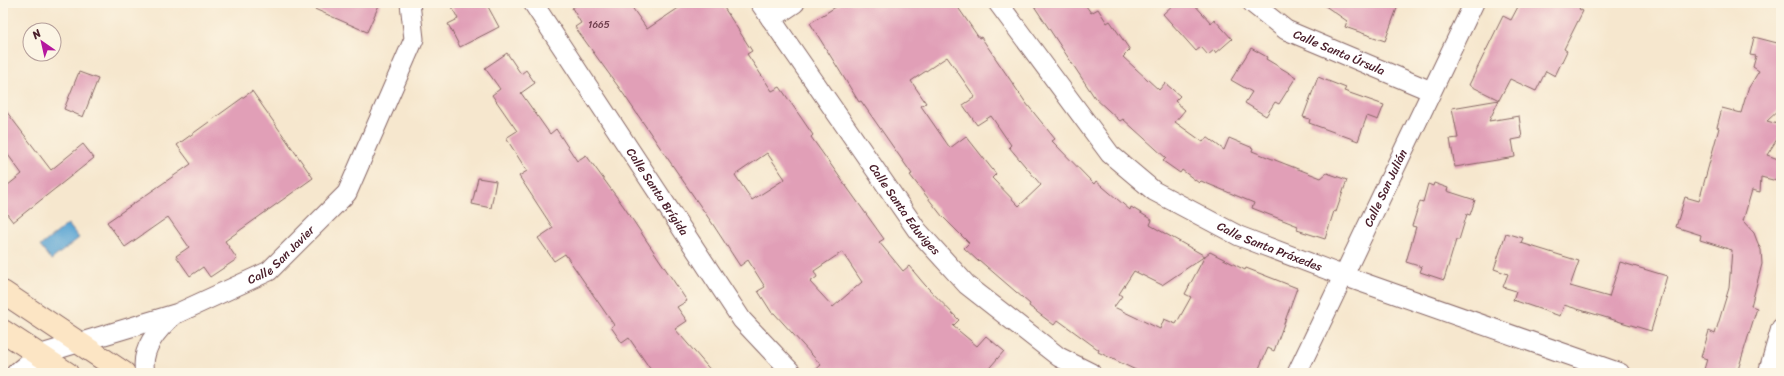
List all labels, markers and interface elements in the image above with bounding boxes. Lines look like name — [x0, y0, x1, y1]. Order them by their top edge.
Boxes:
house number: 1665 — [588, 16, 610, 34]
north arrow — [22, 22, 62, 62]
street label: Calle Santa Úrsula — [1290, 23, 1388, 81]
text: N — [27, 24, 45, 45]
street label: Calle Santa Brígida — [620, 143, 695, 240]
street label: Calle San Julián — [1357, 145, 1414, 231]
street label: Calle Santa Eduviges — [863, 159, 946, 261]
street label: Calle Santa Práxedes — [1213, 215, 1326, 278]
street label: Calle San Javier — [244, 219, 321, 291]

